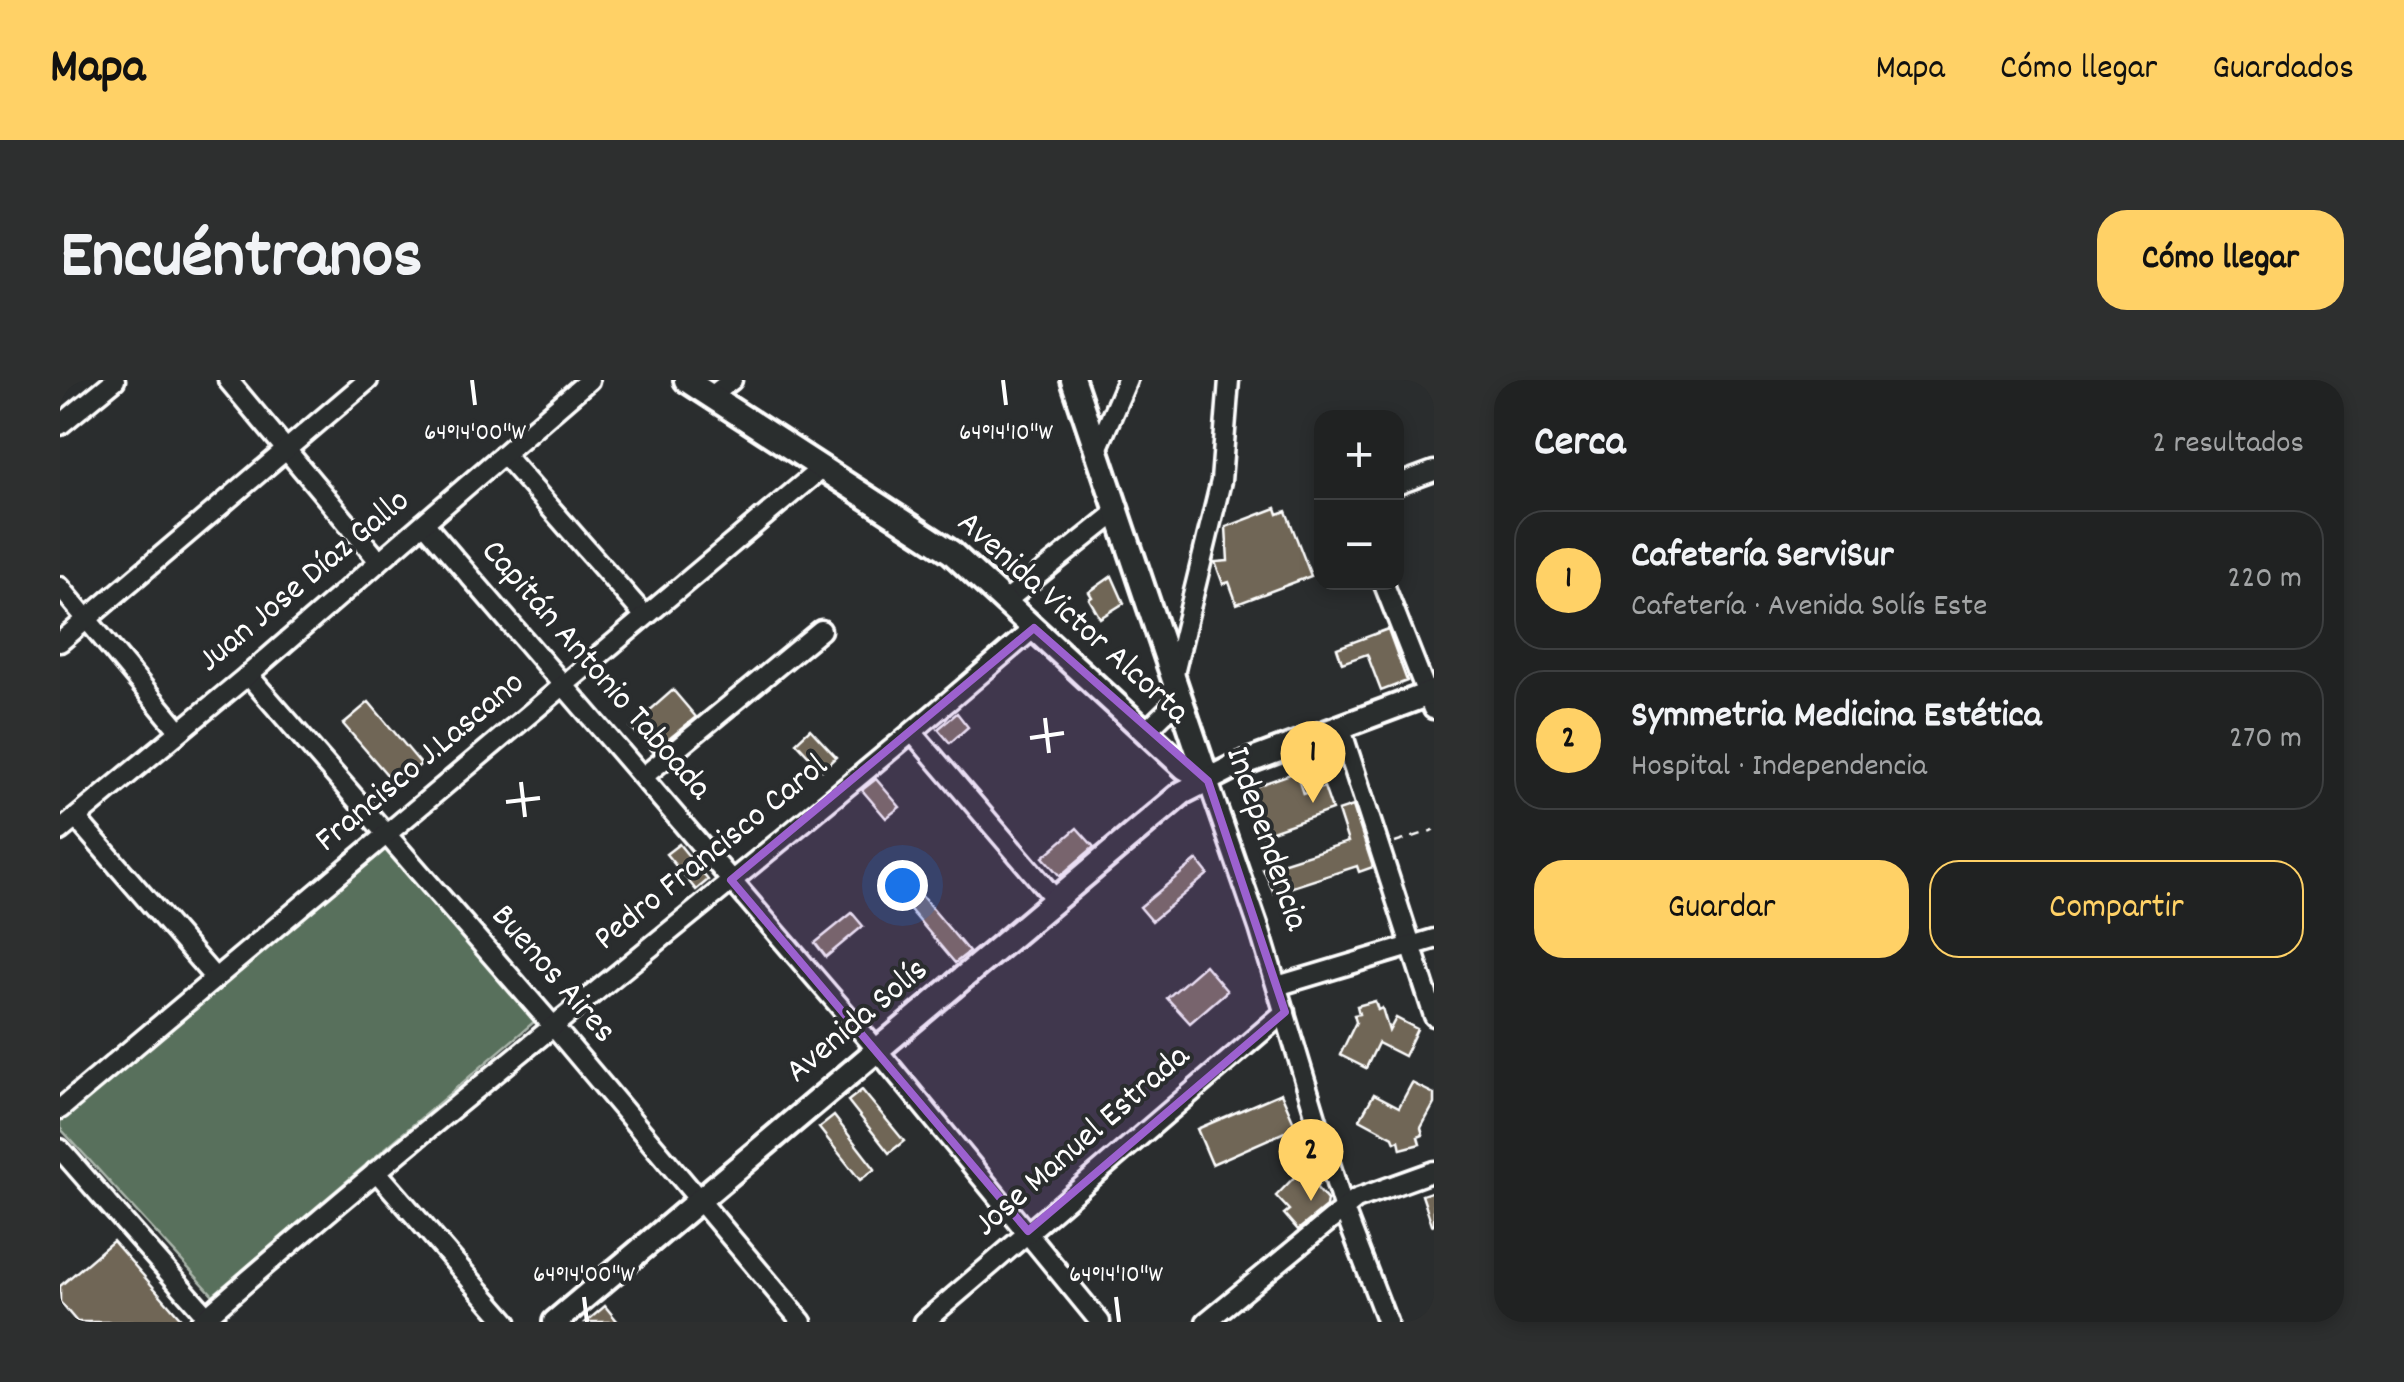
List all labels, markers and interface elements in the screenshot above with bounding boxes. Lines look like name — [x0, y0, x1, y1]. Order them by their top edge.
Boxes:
text: Mapa — [50, 36, 145, 105]
text: Mapa — [1876, 45, 1945, 95]
text: Cómo llegar — [2000, 45, 2157, 95]
text: Guardados — [2212, 45, 2354, 95]
text: Encuéntranos — [60, 210, 423, 310]
button: Cómo llegar — [2097, 210, 2344, 310]
map controls — [1314, 410, 1404, 590]
button: + — [1314, 410, 1404, 500]
text: Cerca — [1534, 415, 1625, 475]
text: 64°14'00"W — [424, 416, 527, 452]
text: 64°14'10"W — [959, 416, 1054, 452]
text: 2 resultados — [2152, 422, 2304, 468]
street label: Juan Jose Díaz Gallo — [188, 478, 422, 686]
street label: Avenida Victor Alcorta — [944, 500, 1200, 738]
button: − — [1314, 500, 1404, 590]
street label: Capitán Antonio Taboada — [468, 530, 723, 813]
text: Cafetería ServiSur — [1631, 530, 1894, 585]
text: 1 — [1565, 557, 1572, 603]
text: 220 m — [2227, 557, 2302, 603]
text: Cafetería · Avenida Solís Este — [1631, 585, 1987, 631]
street label: Francisco J.Lascano — [305, 660, 537, 866]
text: Symmetria Medicina Estética — [1631, 690, 2041, 745]
text: 2 — [1562, 717, 1575, 763]
text: 270 m — [2229, 717, 2302, 763]
pin: 1 — [1280, 720, 1346, 803]
street label: Independencia — [1210, 740, 1320, 938]
street label: Pedro Francisco Carol — [584, 744, 840, 964]
text: Hospital · Independencia — [1631, 745, 1927, 791]
your location — [877, 860, 928, 911]
button: Guardar — [1534, 860, 1909, 958]
button: Compartir — [1929, 860, 2304, 958]
street label: Buenos Aires — [477, 894, 627, 1056]
street label: Avenida Solís — [776, 947, 940, 1097]
street label: Jose Manuel Estrada — [964, 1033, 1203, 1250]
pin: 2 — [1278, 1118, 1344, 1201]
text: 64°14'00"W — [533, 1258, 636, 1294]
text: 64°14'10"W — [1069, 1258, 1164, 1294]

